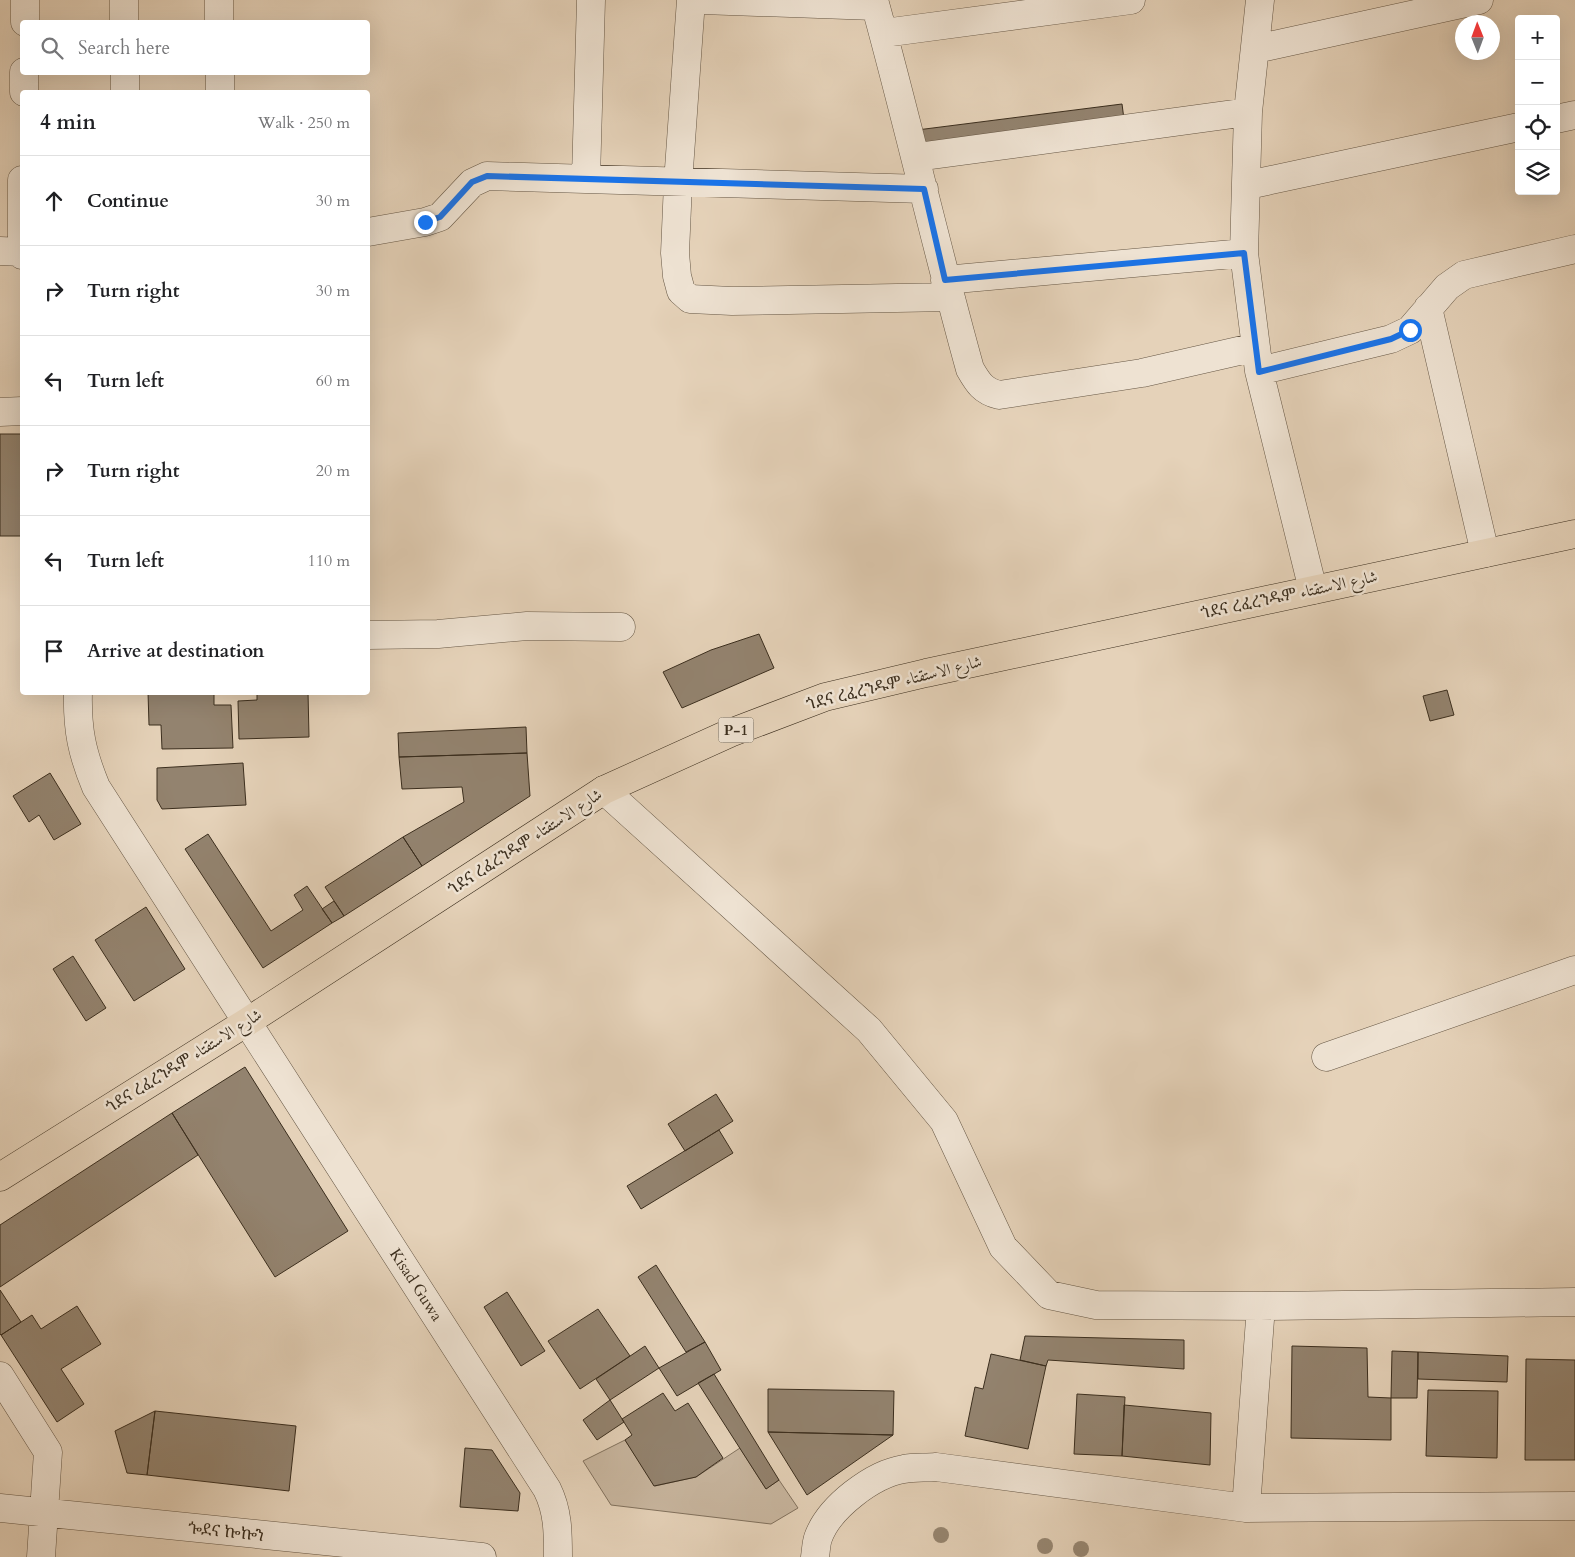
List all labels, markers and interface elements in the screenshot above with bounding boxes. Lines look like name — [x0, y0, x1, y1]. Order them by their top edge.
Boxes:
north arrow — [1455, 15, 1500, 60]
map controls — [1515, 15, 1560, 195]
button: + — [1515, 15, 1560, 60]
search box — [20, 20, 370, 75]
icon: search — [38, 34, 66, 62]
text: Search here — [78, 35, 170, 61]
button: − — [1515, 60, 1560, 105]
button: locate — [1515, 105, 1560, 150]
text: 4 min — [40, 108, 96, 137]
text: Walk · 250 m — [258, 112, 350, 134]
button: layers — [1515, 150, 1560, 195]
icon: ahead — [40, 187, 68, 215]
text: Continue — [87, 188, 169, 214]
text: 30 m — [316, 190, 350, 212]
route end — [414, 211, 437, 234]
icon: right — [40, 277, 68, 305]
text: Turn right — [87, 278, 179, 304]
text: 30 m — [316, 280, 350, 302]
route start — [1399, 319, 1422, 342]
icon: left — [40, 367, 68, 395]
text: Turn left — [87, 368, 164, 394]
text: 60 m — [316, 370, 350, 392]
icon: right — [40, 457, 68, 485]
text: Turn right — [87, 458, 179, 484]
text: 20 m — [316, 460, 350, 482]
icon: left — [40, 547, 68, 575]
text: Turn left — [87, 548, 164, 574]
text: 110 m — [308, 550, 350, 572]
street label: ጎደና ረፈረንዱም شارع الاستقتاء — [1199, 566, 1380, 626]
icon: arrive — [40, 637, 68, 665]
text: Arrive at destination — [87, 638, 264, 664]
street label: ጎደና ረፈረንዱም شارع الاستقتاء — [804, 651, 985, 717]
road number: P-1 — [718, 718, 754, 742]
street label: ጎደና ረፈረንዱም شارع الاستقتاء — [444, 784, 608, 902]
street label: ጎደና ረፈረንዱም شارع الاستقتاء — [102, 1004, 267, 1120]
street label: Kisad Guwa — [384, 1244, 448, 1326]
street label: ጐደና ኰኰን — [187, 1517, 265, 1547]

